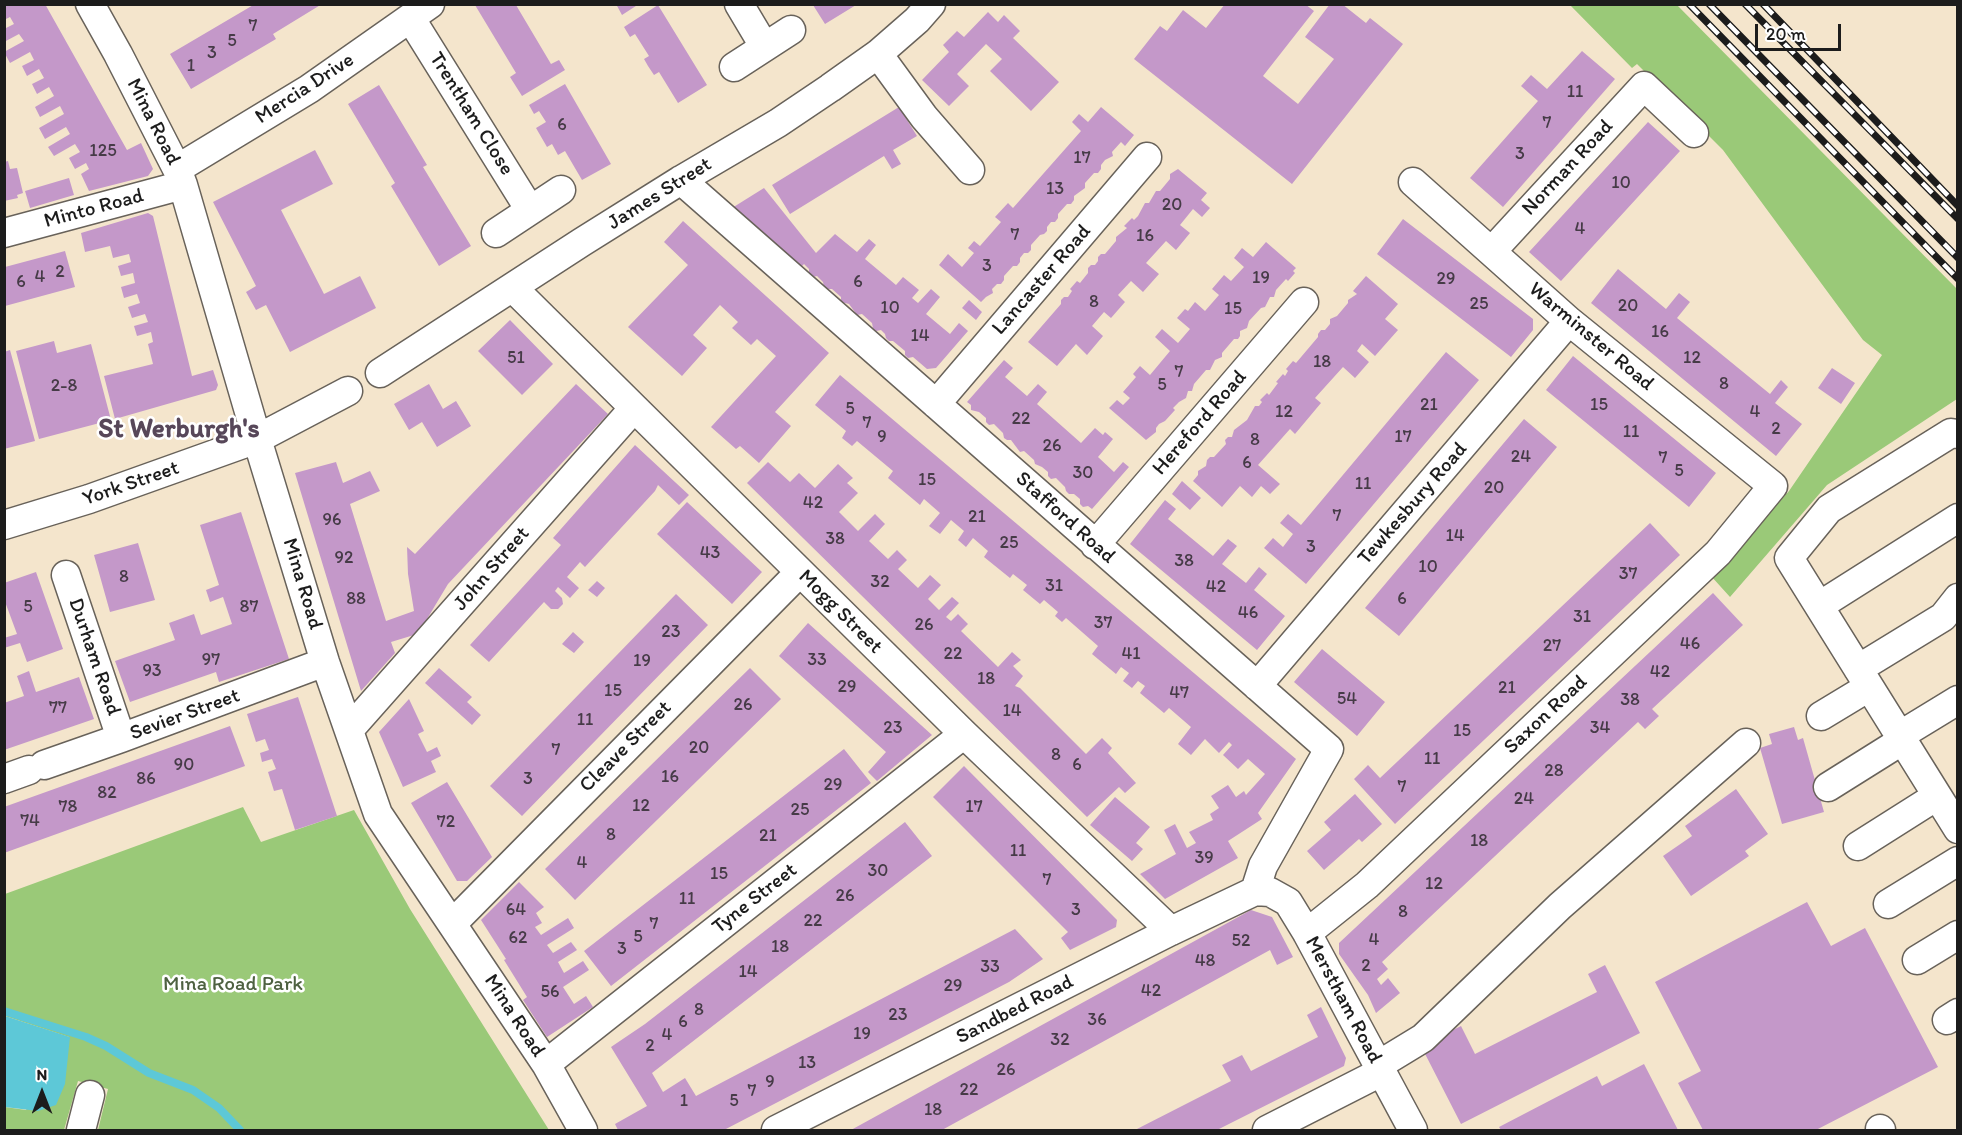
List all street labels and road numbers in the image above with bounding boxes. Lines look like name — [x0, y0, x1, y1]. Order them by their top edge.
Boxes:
street label: Mercia Drive — [251, 48, 359, 130]
street label: Trentham Close — [423, 48, 519, 180]
street label: Mina Road — [120, 74, 186, 170]
street label: Norman Road — [1517, 115, 1619, 221]
street label: James Street — [603, 152, 717, 236]
street label: Minto Road — [41, 184, 147, 234]
street label: Lancaster Road — [987, 219, 1097, 341]
street label: Warminster Road — [1523, 277, 1659, 397]
street label: Hereford Road — [1147, 365, 1253, 481]
street label: Tewkesbury Road — [1353, 437, 1473, 571]
street label: York Street — [79, 456, 183, 512]
street label: Stafford Road — [1010, 467, 1120, 569]
street label: John Street — [449, 522, 535, 616]
street label: Mina Road — [276, 535, 328, 633]
street label: Mogg Street — [793, 565, 887, 659]
street label: Durham Road — [62, 595, 126, 719]
street label: Saxon Road — [1499, 670, 1593, 760]
street label: Sevier Street — [127, 683, 243, 747]
street label: Cleave Street — [575, 696, 677, 798]
street label: Tyne Street — [707, 858, 803, 940]
street label: Merstham Road — [1299, 932, 1387, 1068]
street label: Mina Road — [478, 970, 550, 1062]
street label: Sandbed Road — [952, 970, 1078, 1050]

